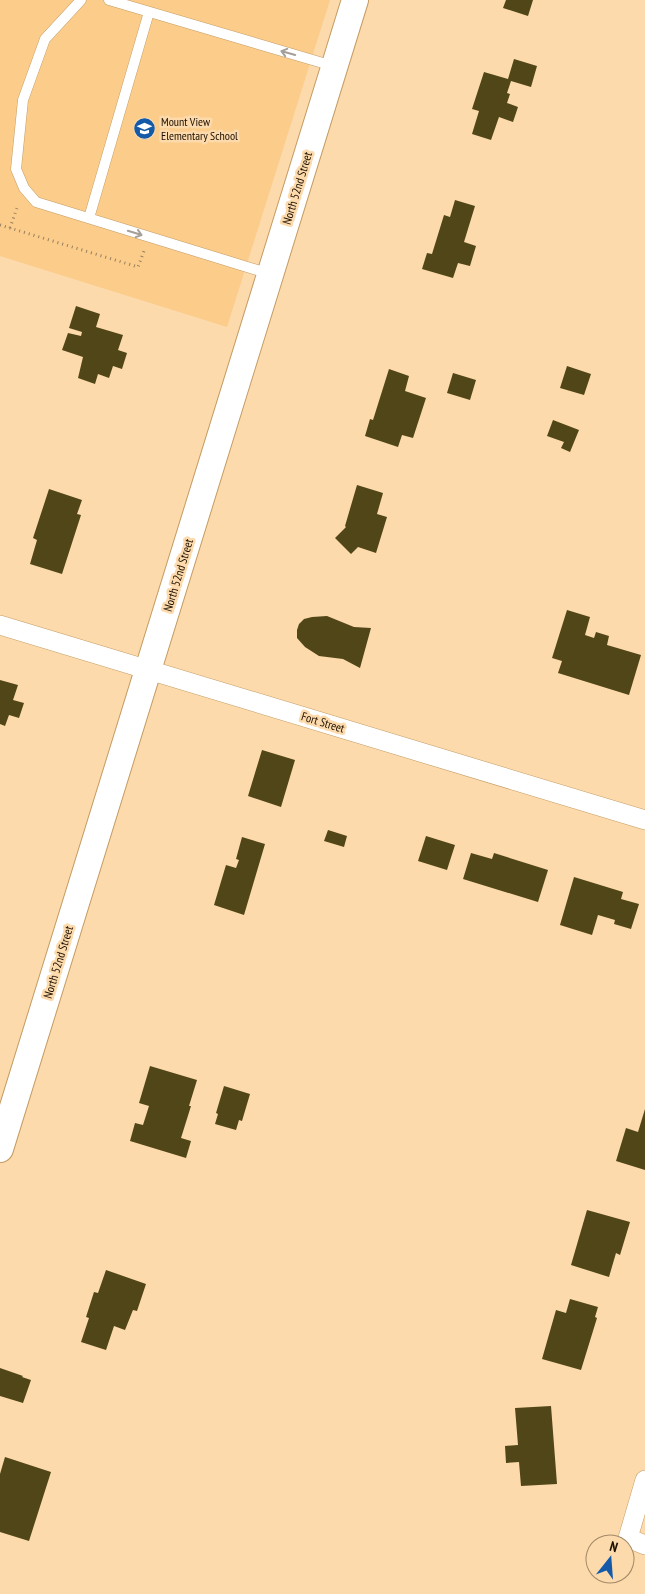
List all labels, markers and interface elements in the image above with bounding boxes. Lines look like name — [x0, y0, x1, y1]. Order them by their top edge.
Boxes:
one-way arrow — [280, 47, 296, 57]
place label: Mount View Elementary School — [161, 114, 238, 143]
school or university icon: Mount View Elementary School — [133, 116, 157, 140]
street label: North 52nd Street — [279, 149, 315, 226]
one-way arrow — [127, 228, 143, 238]
street label: North 52nd Street — [160, 536, 196, 613]
street label: Fort Street — [300, 708, 347, 736]
street label: North 52nd Street — [40, 923, 76, 1000]
north arrow — [585, 1534, 635, 1584]
text: N — [608, 1537, 620, 1556]

